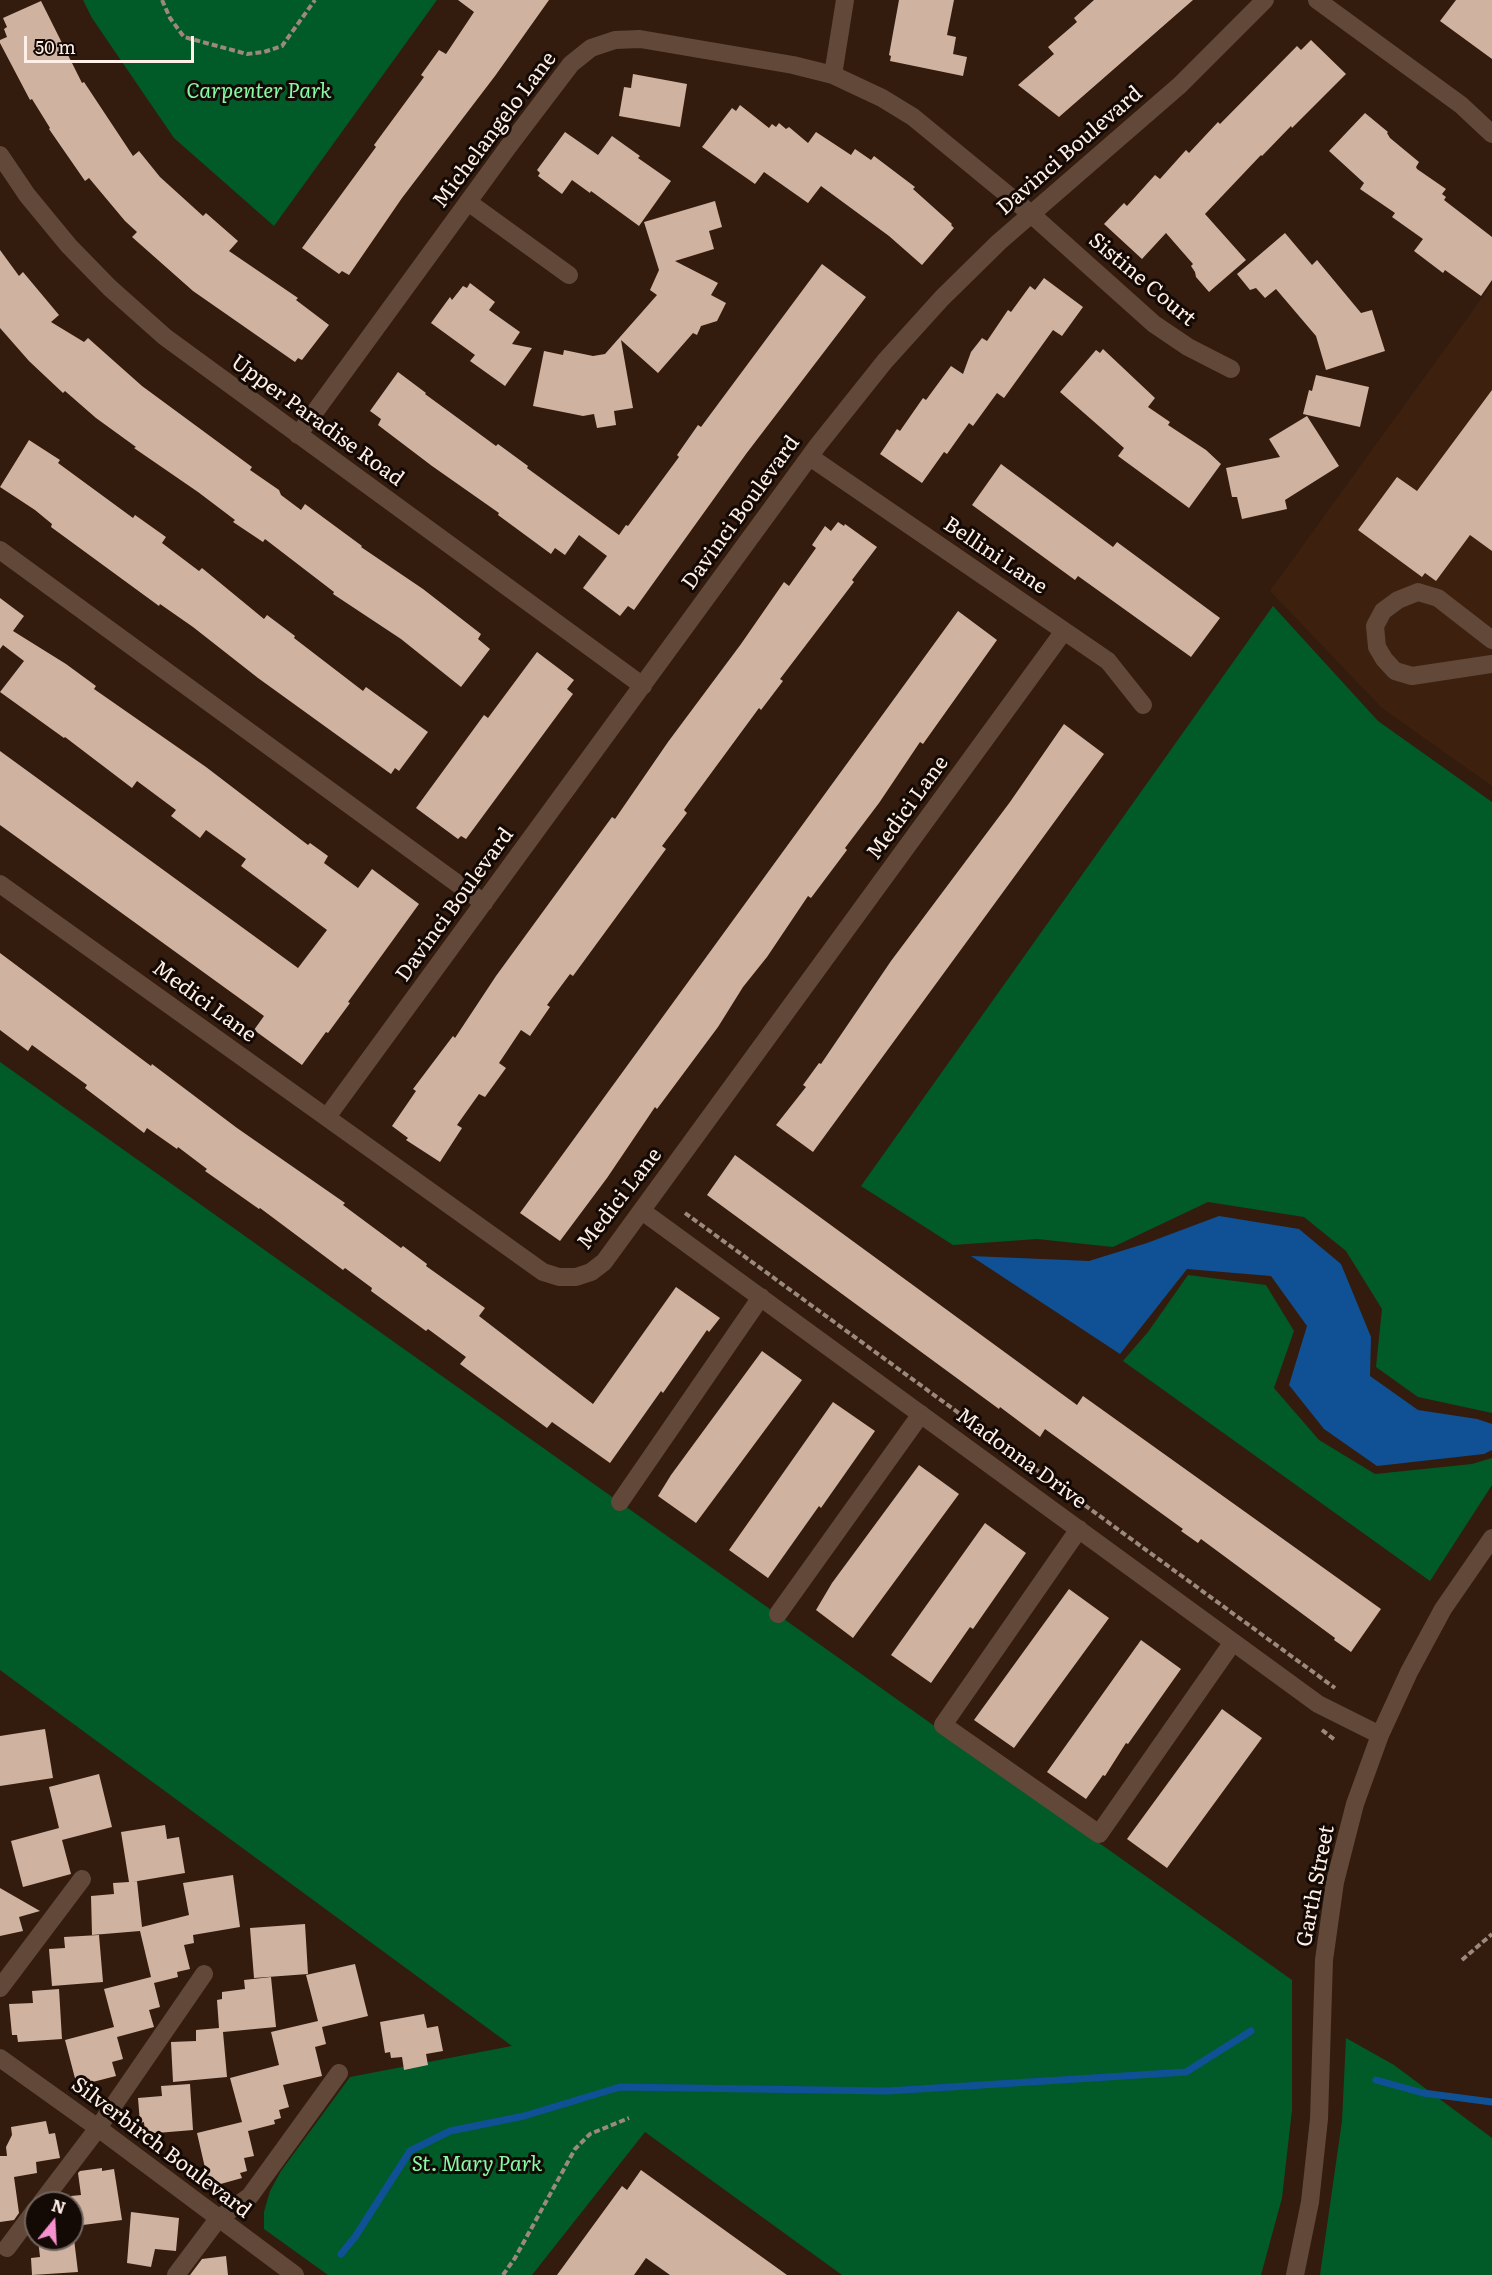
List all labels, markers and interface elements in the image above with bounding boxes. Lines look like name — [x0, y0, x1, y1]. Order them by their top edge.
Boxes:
scale bar — [27, 24, 196, 62]
text: 50 m — [35, 33, 76, 60]
street label: Michelangelo Lane — [428, 47, 562, 213]
park label: Carpenter Park — [186, 79, 332, 105]
street label: Davinci Boulevard — [992, 81, 1148, 221]
street label: Sistine Court — [1083, 228, 1201, 332]
street label: Upper Paradise Road — [226, 350, 408, 492]
street label: Davinci Boulevard — [677, 431, 805, 595]
street label: Bellini Lane — [938, 512, 1052, 600]
street label: Medici Lane — [862, 751, 954, 865]
street label: Davinci Boulevard — [391, 823, 519, 987]
street label: Medici Lane — [147, 956, 261, 1048]
street label: Medici Lane — [572, 1143, 668, 1255]
street label: Madonna Drive — [951, 1403, 1091, 1515]
street label: Garth Street — [1292, 1823, 1340, 1949]
street label: Silverbirch Boulevard — [66, 2072, 256, 2224]
park label: St. Mary Park — [412, 2152, 542, 2178]
north arrow — [24, 2191, 84, 2251]
text: N — [49, 2192, 69, 2219]

